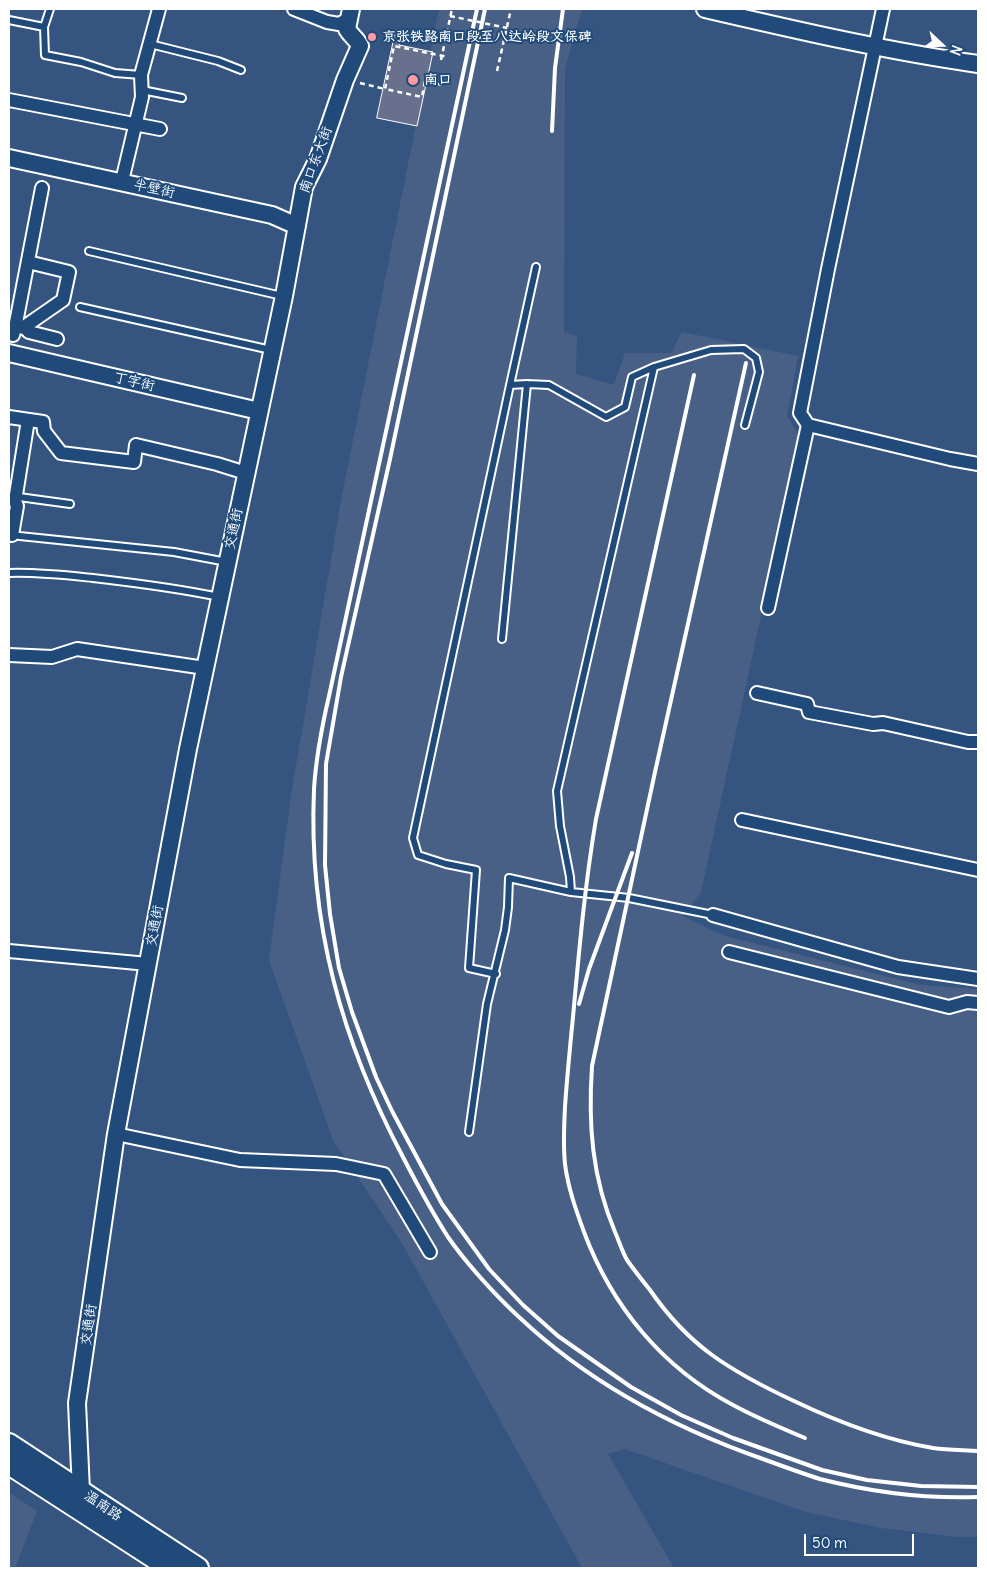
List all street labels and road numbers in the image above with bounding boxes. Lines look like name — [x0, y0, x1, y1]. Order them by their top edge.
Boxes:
street label: 南口东大街 — [296, 124, 336, 196]
street label: 半壁街 — [132, 176, 176, 202]
street label: 丁字街 — [112, 369, 156, 395]
street label: 交通街 — [221, 507, 247, 551]
street label: 交通街 — [143, 904, 167, 948]
street label: 交通街 — [78, 1303, 100, 1347]
street label: 温南路 — [81, 1487, 125, 1525]

